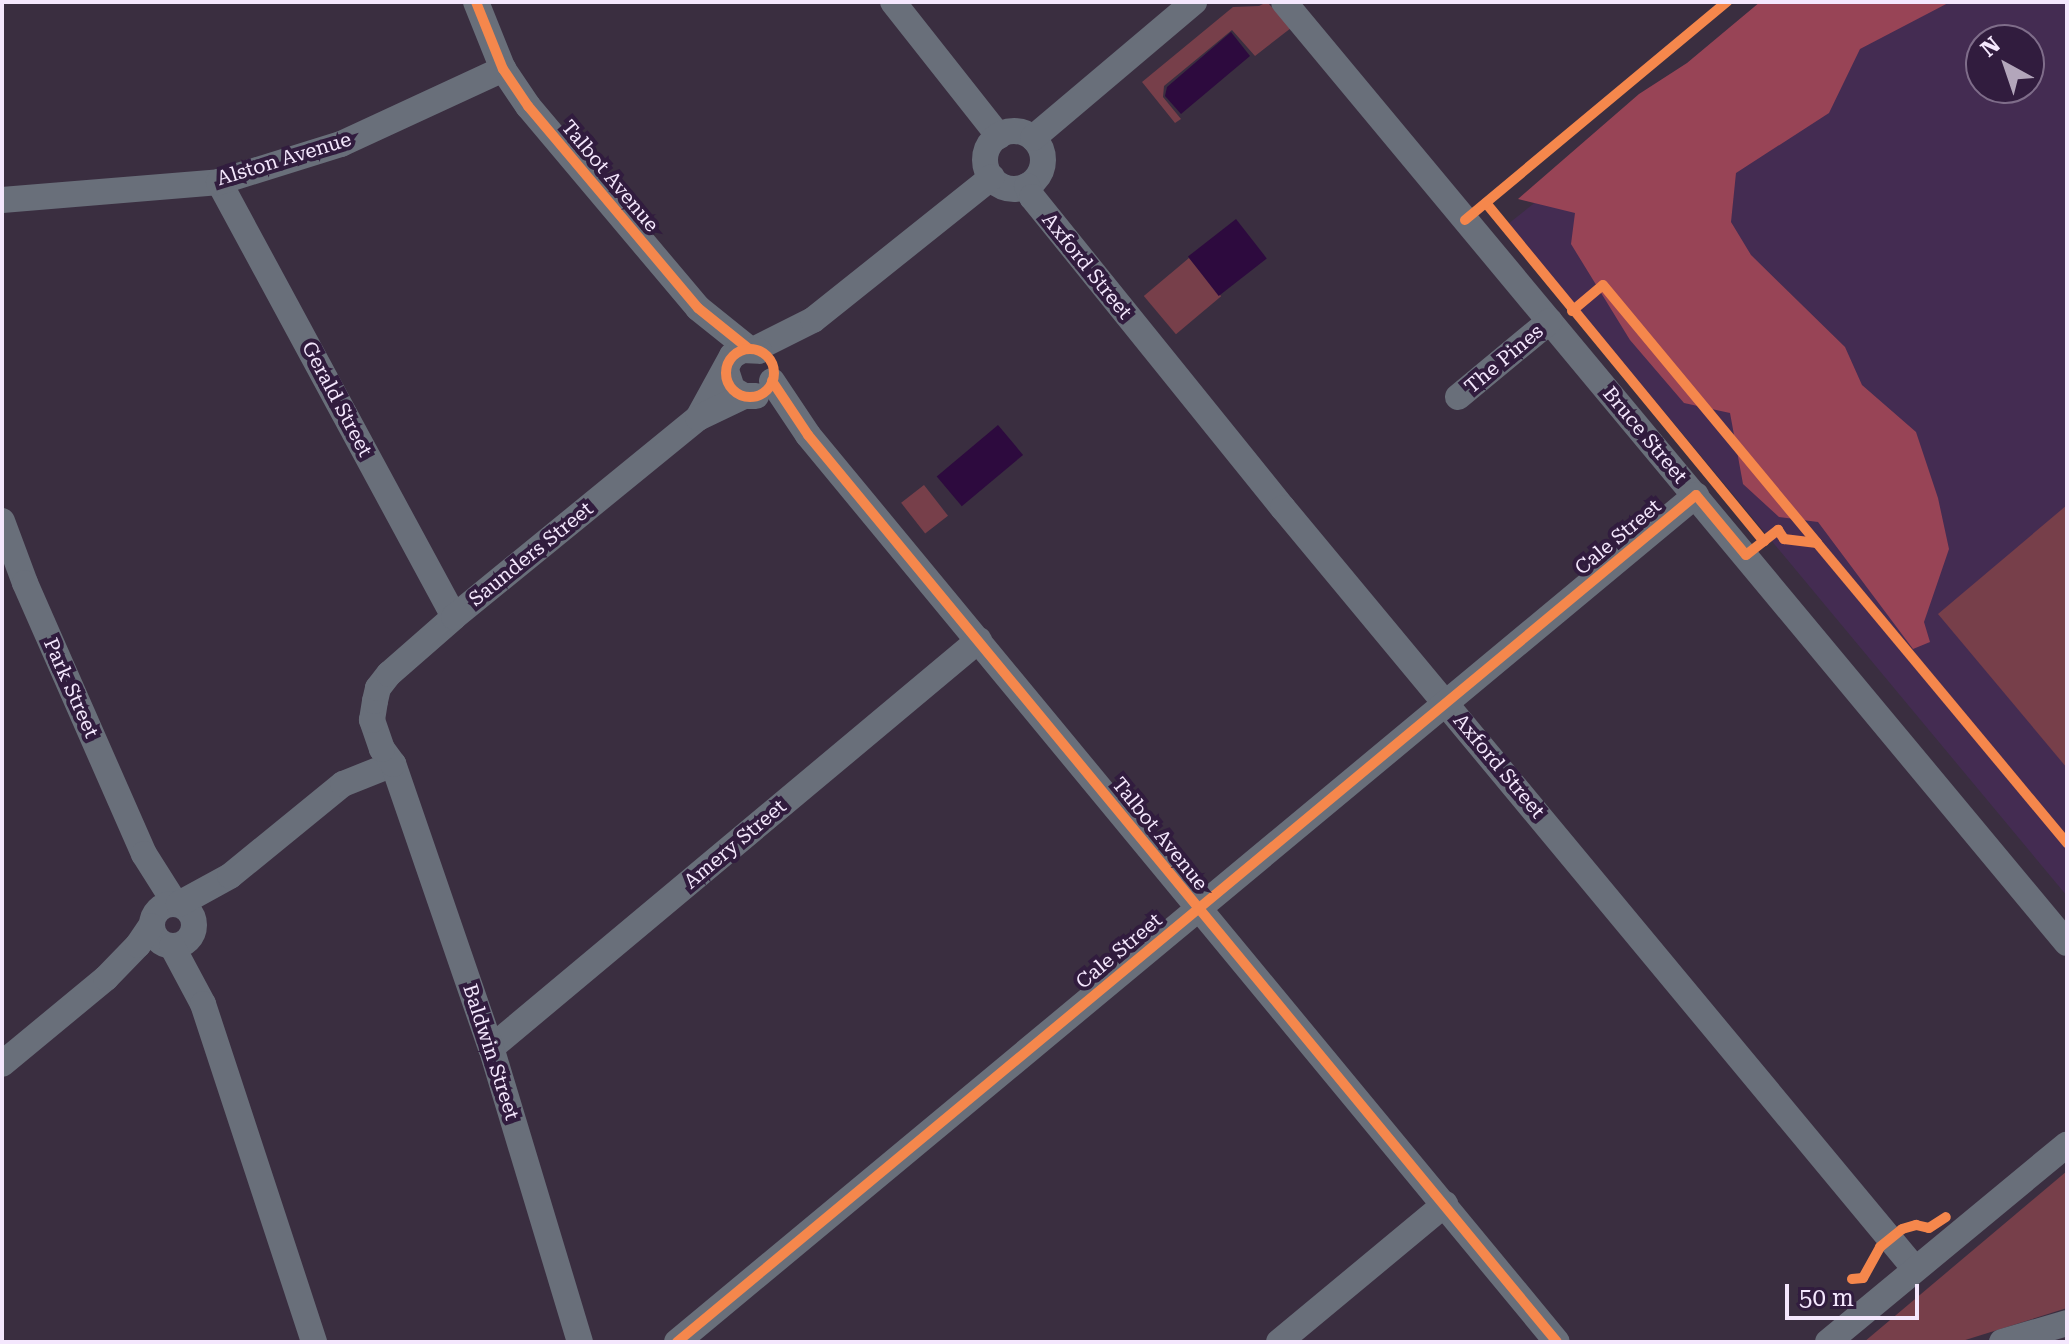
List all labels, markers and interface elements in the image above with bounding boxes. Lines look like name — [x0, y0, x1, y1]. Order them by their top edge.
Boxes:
north arrow — [1965, 24, 2045, 104]
text: N — [1976, 32, 2005, 62]
street label: Talbot Avenue — [556, 115, 664, 237]
street label: Alston Avenue — [214, 127, 354, 191]
street label: Axford Street — [1037, 208, 1137, 324]
street label: The Pines — [1460, 319, 1548, 399]
street label: Gerald Street — [297, 337, 377, 461]
street label: Bruce Street — [1598, 382, 1692, 488]
street label: Cale Street — [1570, 494, 1666, 580]
street label: Saunders Street — [464, 497, 598, 611]
street label: Park Street — [38, 634, 104, 742]
street label: Axford Street — [1448, 709, 1550, 823]
street label: Talbot Avenue — [1107, 773, 1213, 895]
street label: Amery Street — [679, 794, 791, 894]
street label: Cale Street — [1071, 908, 1167, 994]
street label: Baldwin Street — [458, 981, 524, 1123]
scale bar — [1789, 1268, 1923, 1318]
text: 50 m — [1799, 1284, 1854, 1312]

